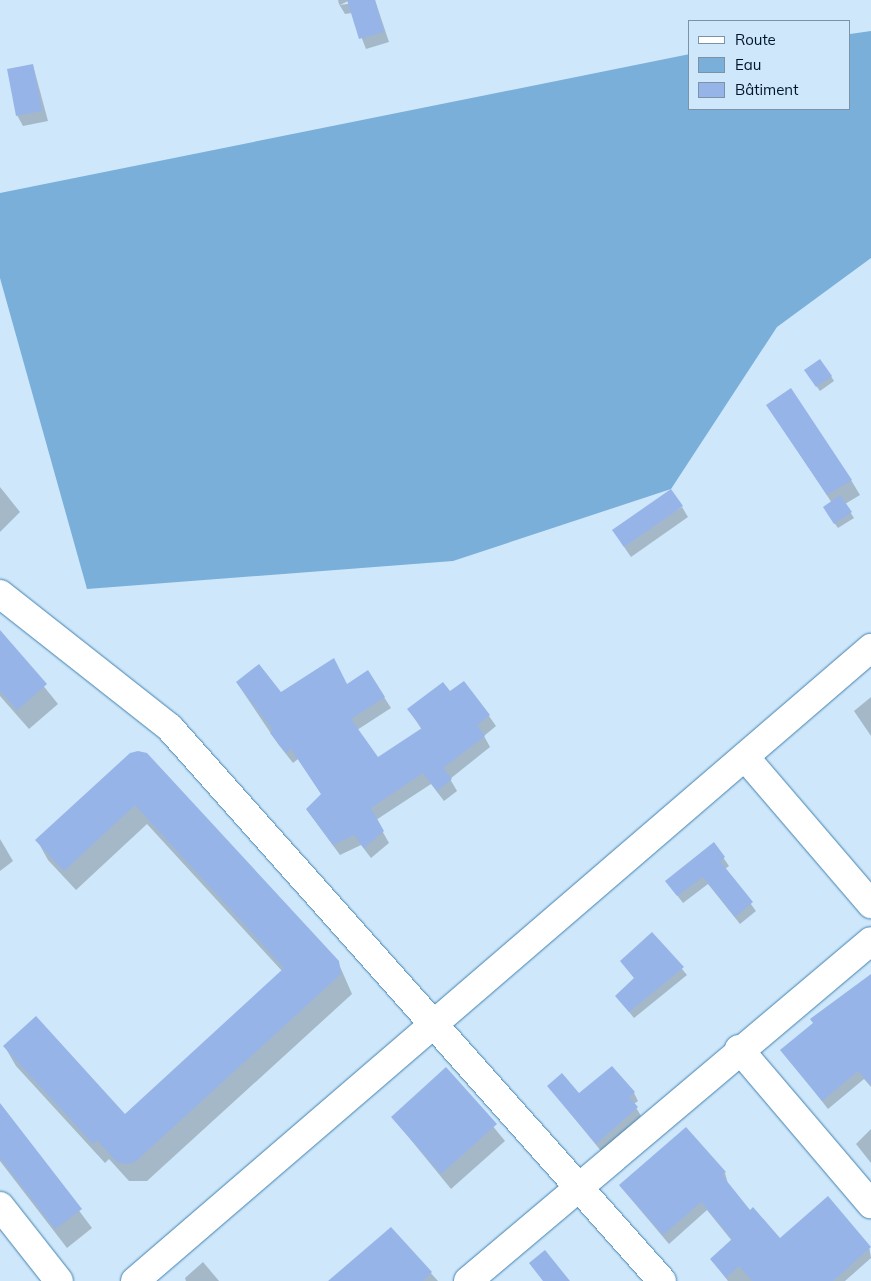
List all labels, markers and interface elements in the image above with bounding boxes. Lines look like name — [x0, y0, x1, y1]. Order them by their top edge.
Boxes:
legend — [688, 20, 851, 110]
text: Route — [735, 30, 776, 49]
text: Eau — [735, 55, 761, 74]
text: Bâtiment — [735, 80, 798, 99]

